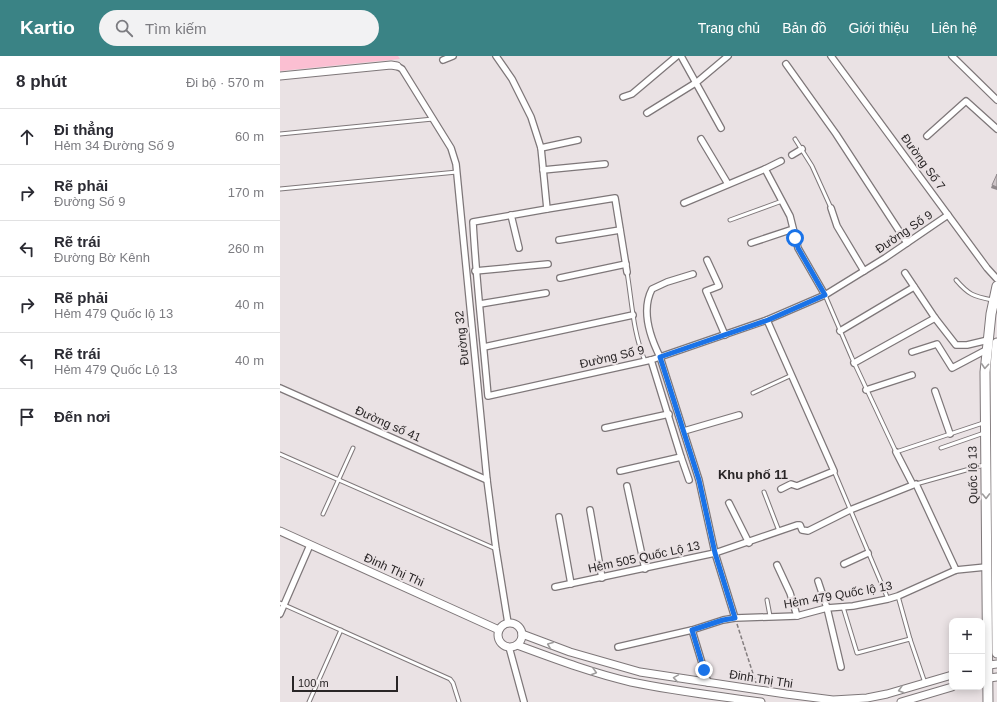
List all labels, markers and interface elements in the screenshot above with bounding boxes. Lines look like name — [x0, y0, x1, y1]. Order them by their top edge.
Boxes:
search box — [99, 10, 379, 46]
text: Kartio — [20, 17, 75, 38]
icon: search — [113, 17, 135, 39]
text: Tìm kiếm — [145, 20, 207, 37]
text: Trang chủ — [698, 20, 760, 36]
text: Bản đồ — [782, 20, 827, 36]
text: Giới thiệu — [849, 20, 909, 36]
text: Liên hệ — [931, 20, 977, 36]
text: 8 phút — [16, 72, 67, 91]
text: Đi bộ · 570 m — [186, 75, 264, 90]
text: Đi thẳng — [54, 121, 114, 138]
icon: ahead — [16, 126, 38, 148]
text: 60 m — [235, 129, 264, 144]
street label: Đường Số 7 — [898, 131, 948, 193]
text: Hẻm 34 Đường Số 9 — [54, 138, 175, 153]
text: Rẽ phải — [54, 177, 108, 194]
icon: right — [16, 182, 38, 204]
text: 170 m — [228, 185, 264, 200]
text: Đường Số 9 — [54, 194, 125, 209]
street label: Đường Số 9 — [873, 208, 936, 256]
route start — [786, 229, 804, 247]
text: Rẽ trái — [54, 233, 101, 250]
icon: left — [16, 238, 38, 260]
text: 260 m — [228, 241, 264, 256]
text: Đường Bờ Kênh — [54, 250, 150, 265]
text: Rẽ phải — [54, 289, 108, 306]
icon: right — [16, 294, 38, 316]
text: 40 m — [235, 297, 264, 312]
text: Hẻm 479 Quốc lộ 13 — [54, 306, 173, 321]
street label: Đường 32 — [452, 310, 472, 366]
street label: Đường Số 9 — [578, 343, 646, 371]
text: Rẽ trái — [54, 345, 101, 362]
icon: left — [16, 350, 38, 372]
text: 40 m — [235, 353, 264, 368]
text: Hẻm 479 Quốc Lộ 13 — [54, 362, 178, 377]
one-way arrow — [981, 363, 989, 369]
street label: Đường số 41 — [353, 403, 423, 445]
icon: arrive — [16, 406, 38, 428]
text: Đến nơi — [54, 408, 111, 425]
street label: Quốc lộ 13 — [965, 446, 981, 504]
district label: Khu phố 11 — [718, 467, 788, 482]
one-way arrow — [981, 493, 990, 499]
street label: Hẻm 505 Quốc Lộ 13 — [587, 538, 702, 576]
street label: Đinh Thị Thi — [362, 551, 426, 589]
street label: Hẻm 479 Quốc lộ 13 — [783, 578, 894, 611]
map controls — [949, 618, 985, 690]
button: + — [949, 618, 985, 654]
one-way arrow — [547, 641, 554, 649]
button: − — [949, 654, 985, 690]
route end — [695, 661, 713, 679]
one-way arrow — [590, 667, 597, 676]
street label: Đinh Thị Thi — [728, 667, 794, 691]
scale bar — [292, 674, 398, 693]
one-way arrow — [673, 674, 679, 683]
text: 100 m — [298, 677, 329, 689]
one-way arrow — [898, 685, 905, 694]

